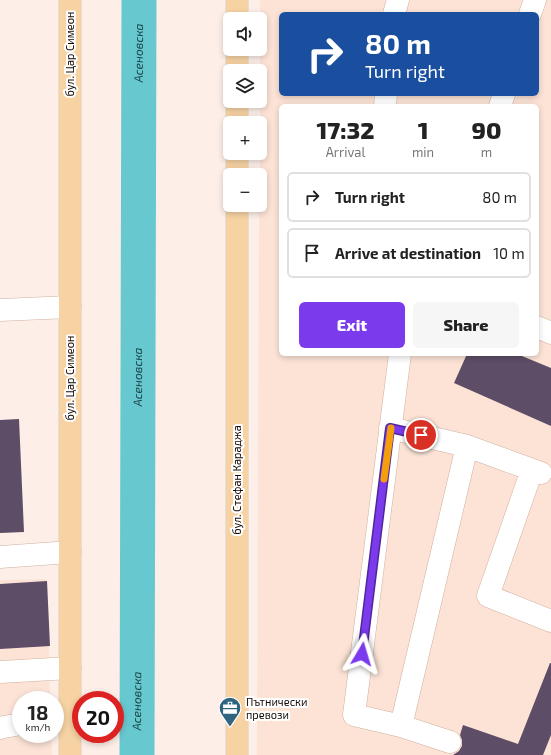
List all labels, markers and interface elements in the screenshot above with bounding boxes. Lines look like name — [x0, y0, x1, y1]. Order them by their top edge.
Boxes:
street label: бул. Цар Симеон — [63, 12, 77, 96]
map controls — [223, 12, 267, 212]
button: sound — [223, 12, 267, 56]
water label: Асеновска — [131, 23, 145, 84]
text: 80 m — [365, 26, 431, 60]
icon: right — [299, 28, 351, 80]
text: Turn right — [365, 60, 445, 82]
button: layers — [223, 64, 267, 108]
text: 17:32 — [316, 115, 375, 144]
text: 1 — [418, 115, 428, 144]
text: 90 — [472, 115, 502, 144]
button: + — [223, 116, 267, 160]
text: Arrival — [326, 144, 365, 160]
text: min — [412, 144, 434, 160]
text: m — [481, 144, 492, 160]
button: − — [223, 168, 267, 212]
icon: right — [301, 186, 323, 208]
text: Turn right — [335, 188, 405, 206]
text: 80 m — [482, 188, 517, 206]
icon: arrive — [301, 242, 323, 264]
text: Arrive at destination — [335, 244, 481, 262]
text: 10 m — [493, 244, 525, 262]
button: Exit — [299, 302, 405, 348]
button: Share — [413, 302, 519, 348]
street label: бул. Цар Симеон — [63, 336, 77, 420]
water label: Асеновска — [130, 347, 144, 408]
pin — [404, 418, 438, 452]
icon: arrive — [410, 424, 432, 446]
street label: бул. Стефан Караджа — [230, 425, 244, 535]
position arrow — [341, 633, 383, 675]
water label: Асеновска — [129, 671, 143, 732]
speed limit sign: 20 — [72, 691, 124, 743]
office icon: Пътнически превози — [217, 695, 243, 728]
place label: Пътнически превози — [246, 695, 307, 721]
text: 18 — [27, 700, 49, 724]
text: km/h — [26, 721, 50, 733]

